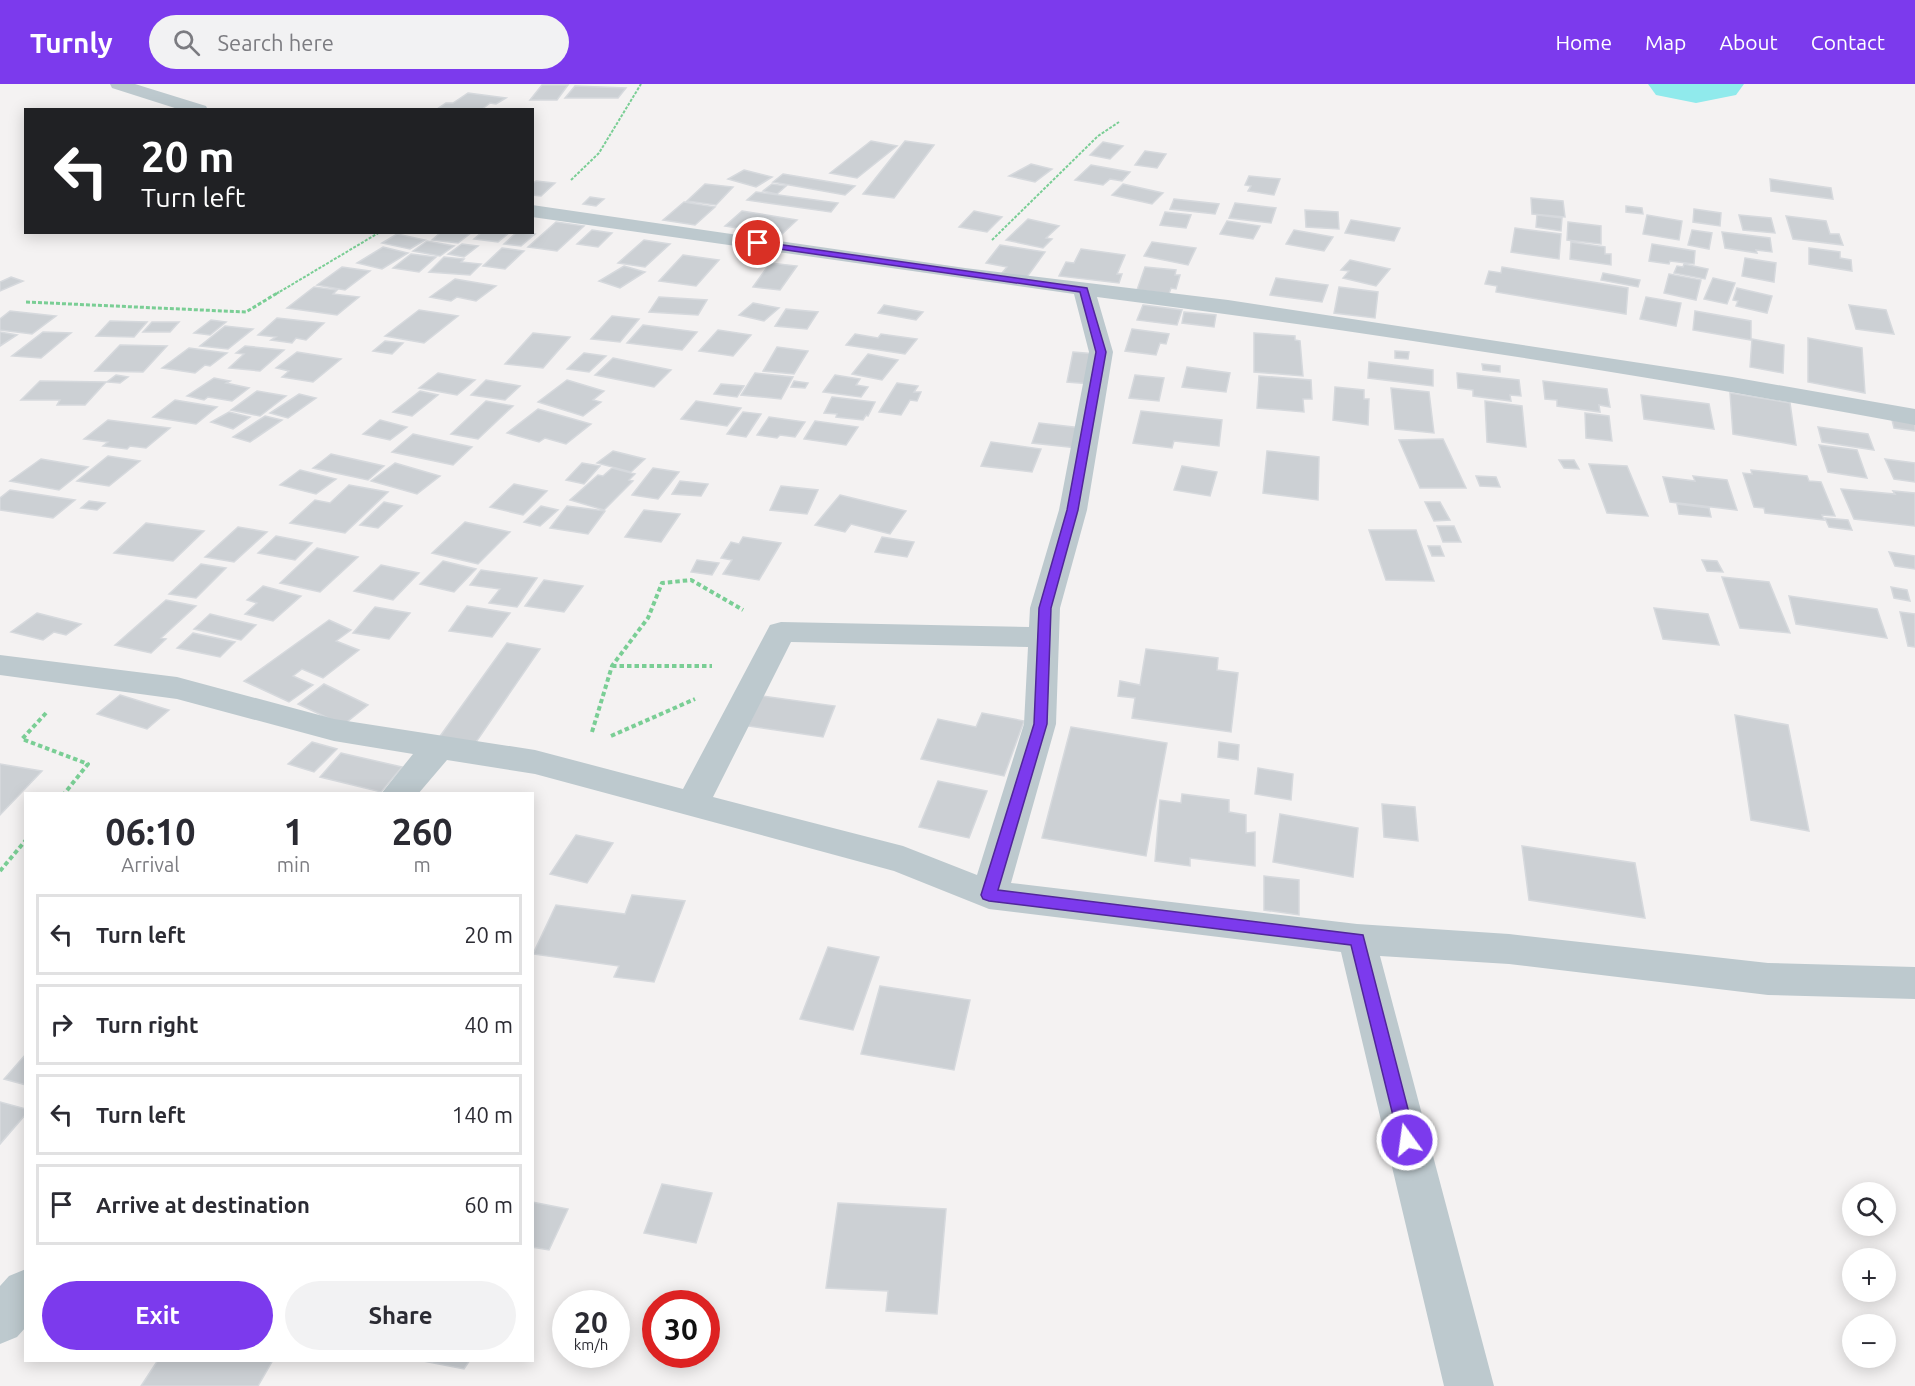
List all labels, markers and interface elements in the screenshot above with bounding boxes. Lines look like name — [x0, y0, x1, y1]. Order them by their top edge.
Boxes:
search box — [149, 15, 569, 69]
icon: search — [170, 26, 203, 59]
text: Turnly — [30, 27, 113, 58]
text: Search here — [218, 30, 334, 55]
text: Home — [1555, 30, 1612, 54]
text: Map — [1645, 30, 1686, 54]
text: About — [1719, 30, 1778, 54]
text: Contact — [1811, 30, 1885, 54]
icon: left — [42, 132, 120, 210]
text: 20 m — [141, 133, 235, 180]
text: Turn left — [141, 182, 245, 212]
pin — [732, 217, 783, 268]
icon: arrive — [741, 226, 774, 259]
text: 06:10 — [105, 811, 195, 852]
text: 1 — [283, 811, 304, 852]
text: 260 — [392, 811, 453, 852]
text: Arrival — [121, 853, 180, 876]
text: min — [277, 853, 310, 876]
text: m — [414, 853, 431, 876]
icon: left — [45, 918, 78, 951]
text: Turn left — [96, 922, 186, 947]
text: 20 m — [464, 922, 513, 947]
icon: right — [45, 1008, 78, 1041]
text: Turn right — [96, 1012, 198, 1037]
text: 40 m — [464, 1012, 513, 1037]
icon: left — [45, 1098, 78, 1131]
text: Turn left — [96, 1102, 186, 1127]
text: 140 m — [452, 1102, 513, 1127]
position arrow — [1375, 1108, 1439, 1172]
map controls — [1842, 1182, 1896, 1368]
button: search — [1842, 1182, 1896, 1236]
icon: arrive — [45, 1188, 78, 1221]
text: Arrive at destination — [96, 1192, 310, 1217]
text: 60 m — [464, 1192, 513, 1217]
button: + — [1842, 1248, 1896, 1302]
button: Exit — [42, 1281, 273, 1350]
button: Share — [285, 1281, 516, 1350]
speed limit sign: 30 — [642, 1290, 720, 1368]
text: 20 — [574, 1305, 608, 1339]
button: − — [1842, 1314, 1896, 1368]
text: km/h — [574, 1336, 608, 1353]

